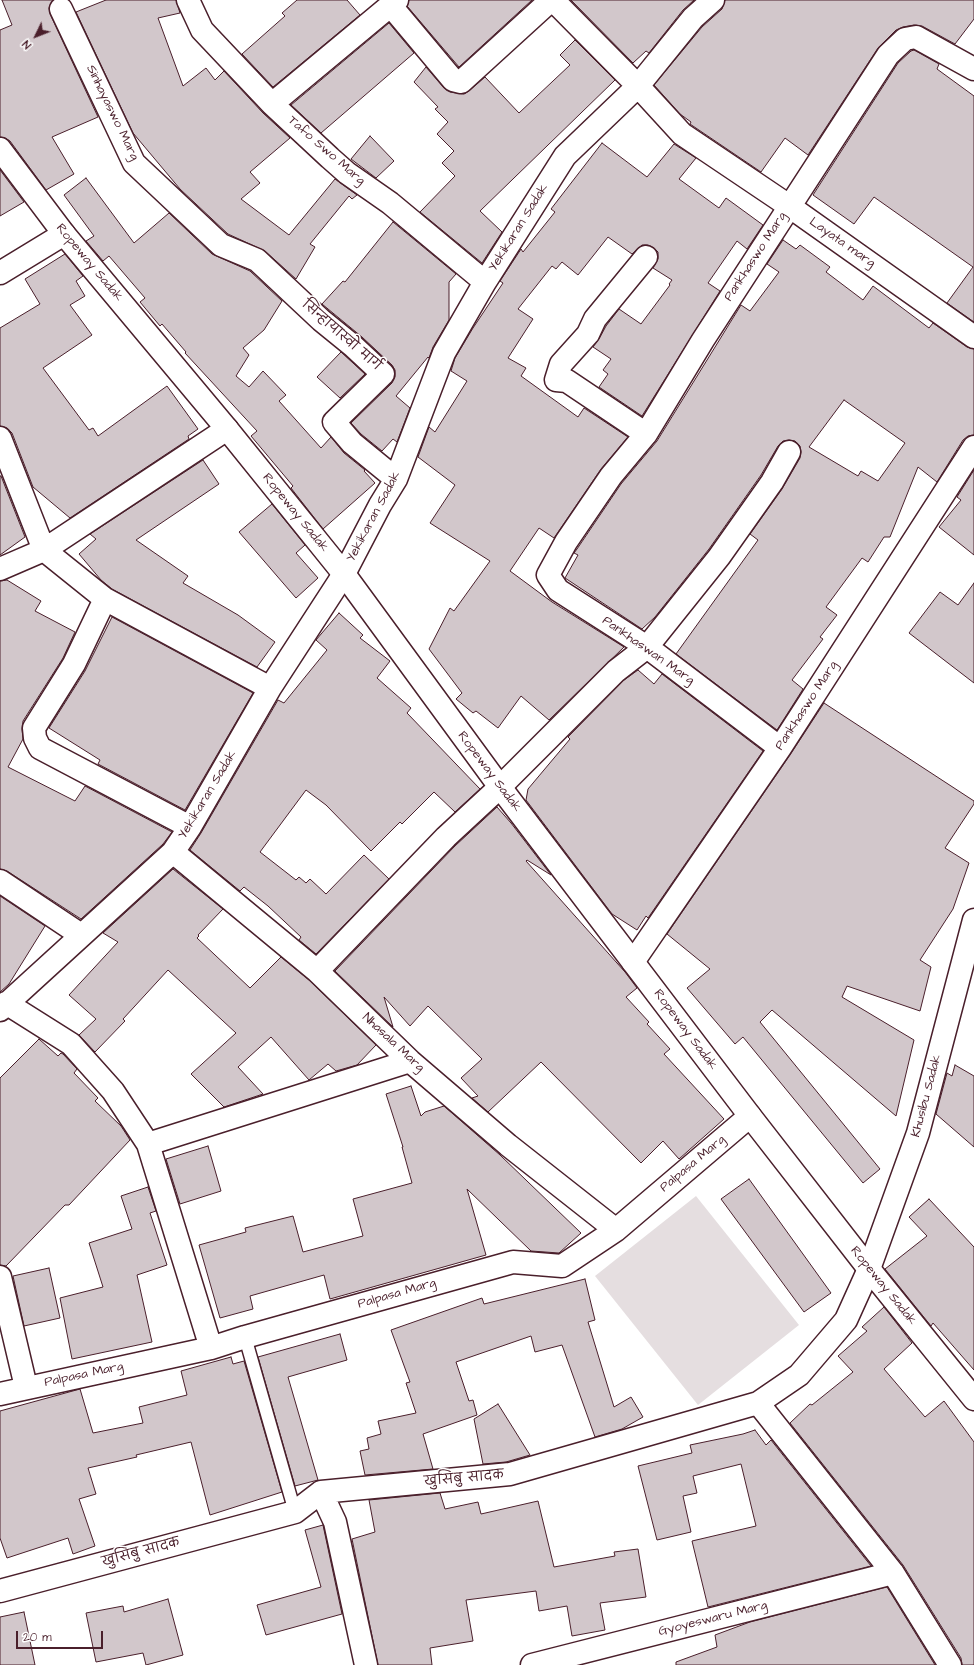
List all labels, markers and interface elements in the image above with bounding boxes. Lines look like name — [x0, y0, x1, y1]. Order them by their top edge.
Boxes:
north arrow — [16, 16, 56, 56]
text: N — [19, 37, 35, 52]
street label: Sinhayaswo Marg — [82, 63, 142, 163]
street label: Tafo Swo Marg — [284, 113, 368, 189]
street label: Yekikaran Sadak — [486, 181, 552, 275]
street label: Pankhaswo Marg — [721, 209, 791, 305]
street label: Layata marg — [806, 215, 878, 271]
street label: Ropeway Sadak — [52, 221, 126, 305]
street label: सिन्हायास्वो मार्ग — [298, 297, 384, 375]
street label: Yekikaran Sadak — [344, 469, 404, 565]
street label: Ropeway Sadak — [259, 471, 331, 555]
street label: Pankhaswan Marg — [599, 613, 697, 689]
street label: Pankhaswo Marg — [772, 658, 842, 754]
street label: Ropeway Sadak — [454, 729, 524, 815]
street label: Yekikaran Sadak — [175, 748, 241, 842]
street label: Ropeway Sadak — [650, 987, 720, 1073]
street label: Nhasala Marg — [359, 1010, 427, 1076]
street label: Khusibu Sadak — [908, 1053, 946, 1139]
street label: Palpasa Marg — [657, 1132, 729, 1196]
street label: Ropeway Sadak — [847, 1244, 919, 1328]
street label: Palpasa Marg — [356, 1275, 438, 1313]
street label: Palpasa Marg — [43, 1359, 125, 1391]
street label: खुसिबु सादक — [424, 1468, 504, 1490]
street label: खुसिबु सादक — [100, 1535, 182, 1571]
street label: Gyoyeswaru Marg — [657, 1598, 769, 1640]
scale bar — [18, 1623, 105, 1649]
text: 20 m — [23, 1629, 52, 1646]

